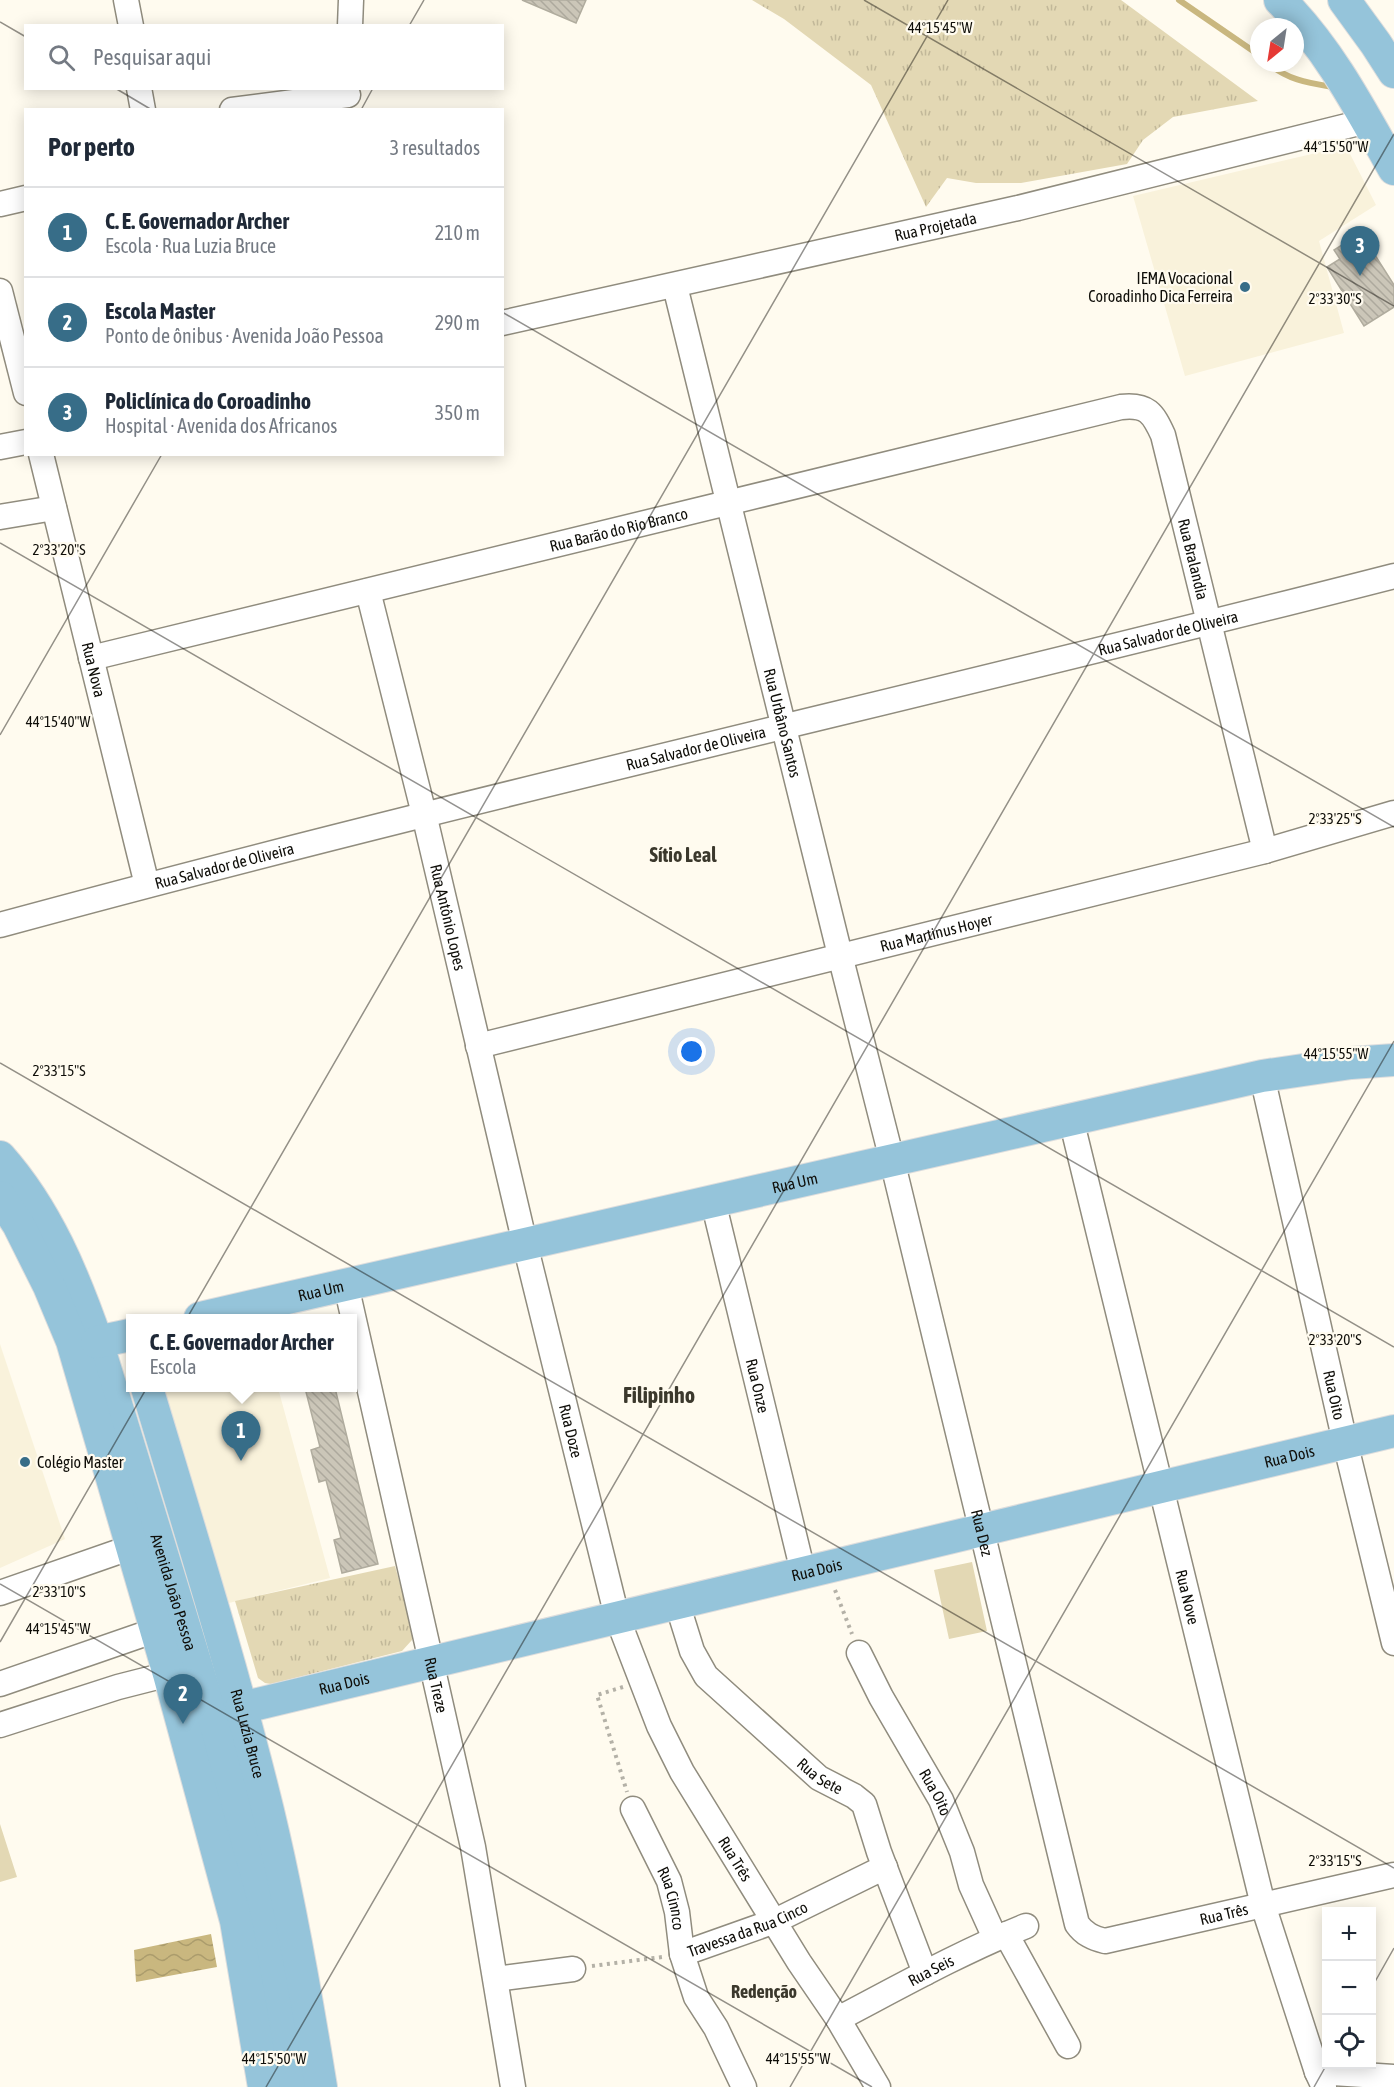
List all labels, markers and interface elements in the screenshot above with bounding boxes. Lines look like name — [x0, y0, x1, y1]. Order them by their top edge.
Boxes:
north arrow — [1250, 18, 1304, 72]
text: 44°15'45"W — [908, 19, 972, 36]
search box — [24, 24, 504, 90]
icon: search — [45, 41, 78, 74]
text: Pesquisar aqui — [93, 44, 211, 70]
text: Por perto — [48, 132, 135, 162]
text: 3 resultados — [390, 136, 480, 159]
text: 44°15'50"W — [1304, 138, 1368, 155]
text: C. E. Governador Archer — [105, 208, 289, 234]
street label: Rua Projetada — [893, 209, 978, 244]
text: 1 — [63, 221, 72, 244]
text: 210 m — [435, 221, 480, 244]
pin: 3 — [1340, 226, 1380, 276]
text: Escola · Rua Luzia Bruce — [105, 234, 276, 257]
place label: IEMA Vocacional Coroadinho Dica Ferreira — [1088, 269, 1234, 305]
marker: IEMA Vocacional Coroadinho Dica Ferreira — [1238, 280, 1252, 294]
text: 2°33'30"S — [1308, 290, 1362, 307]
text: Escola Master — [105, 298, 215, 324]
text: 2 — [63, 311, 72, 334]
text: 290 m — [435, 311, 480, 334]
text: Ponto de ônibus · Avenida João Pessoa — [105, 324, 384, 347]
text: Policlínica do Coroadinho — [105, 388, 311, 414]
text: 3 — [63, 401, 72, 424]
text: 350 m — [435, 401, 480, 424]
text: Hospital · Avenida dos Africanos — [105, 414, 337, 437]
street label: Rua Barão do Rio Branco — [548, 504, 689, 555]
street label: Rua Bralandia — [1175, 517, 1212, 602]
text: 2°33'20"S — [32, 541, 86, 558]
street label: Rua Salvador de Oliveira — [1096, 607, 1240, 659]
street label: Rua Nova — [79, 640, 109, 699]
street label: Rua Urbâno Santos — [761, 667, 805, 780]
text: 44°15'40"W — [26, 713, 90, 730]
street label: Rua Salvador de Oliveira — [624, 722, 768, 774]
text: 2°33'25"S — [1308, 810, 1362, 827]
street label: Rua Salvador de Oliveira — [153, 839, 296, 892]
district label: Sítio Leal — [650, 843, 717, 866]
street label: Rua Antônio Lopes — [427, 862, 469, 972]
street label: Rua Martinus Hoyer — [878, 910, 994, 955]
your location — [677, 1037, 706, 1066]
text: 44°15'55"W — [1304, 1045, 1368, 1062]
text: 2°33'15"S — [32, 1062, 86, 1079]
street label: Rua Um — [770, 1169, 819, 1196]
street label: Rua Um — [296, 1277, 346, 1304]
popup — [126, 1314, 357, 1392]
text: C. E. Governador Archer — [150, 1329, 333, 1355]
text: 2°33'20"S — [1308, 1331, 1362, 1348]
text: Escola — [150, 1355, 197, 1378]
street label: Rua Onze — [743, 1357, 773, 1415]
street label: Rua Oito — [1320, 1368, 1349, 1421]
district label: Filipinho — [623, 1382, 695, 1408]
street label: Rua Doze — [556, 1402, 586, 1459]
pin: 1 — [222, 1412, 260, 1461]
street label: Rua Dois — [1262, 1441, 1317, 1471]
place label: Colégio Master — [37, 1453, 124, 1472]
marker: Colégio Master — [18, 1455, 32, 1469]
street label: Rua Dez — [968, 1508, 997, 1558]
street label: Avenida João Pessoa — [147, 1532, 200, 1653]
street label: Rua Dois — [790, 1555, 844, 1584]
street label: Rua Nove — [1172, 1568, 1203, 1626]
text: 2°33'10"S — [32, 1583, 86, 1600]
text: 44°15'45"W — [26, 1620, 90, 1637]
street label: Rua Treze — [421, 1655, 451, 1714]
street label: Rua Dois — [317, 1668, 371, 1698]
pin: 2 — [164, 1674, 202, 1724]
street label: Rua Luzia Bruce — [227, 1687, 268, 1780]
street label: Rua Sete — [794, 1754, 846, 1798]
street label: Rua Oito — [916, 1766, 955, 1818]
street label: Rua Três — [715, 1833, 756, 1885]
text: 2°33'15"S — [1308, 1852, 1362, 1869]
street label: Rua Cinnco — [654, 1863, 688, 1931]
street label: Travessa da Rua Cinco — [685, 1897, 810, 1960]
street label: Rua Três — [1198, 1900, 1250, 1928]
map controls — [1322, 1907, 1376, 2069]
button: + — [1322, 1907, 1376, 1961]
street label: Rua Seis — [905, 1951, 957, 1989]
button: − — [1322, 1961, 1376, 2015]
district label: Redenção — [731, 1981, 797, 2002]
button: locate — [1322, 2015, 1376, 2069]
text: 44°15'50"W — [242, 2050, 306, 2067]
text: 44°15'55"W — [766, 2050, 830, 2067]

